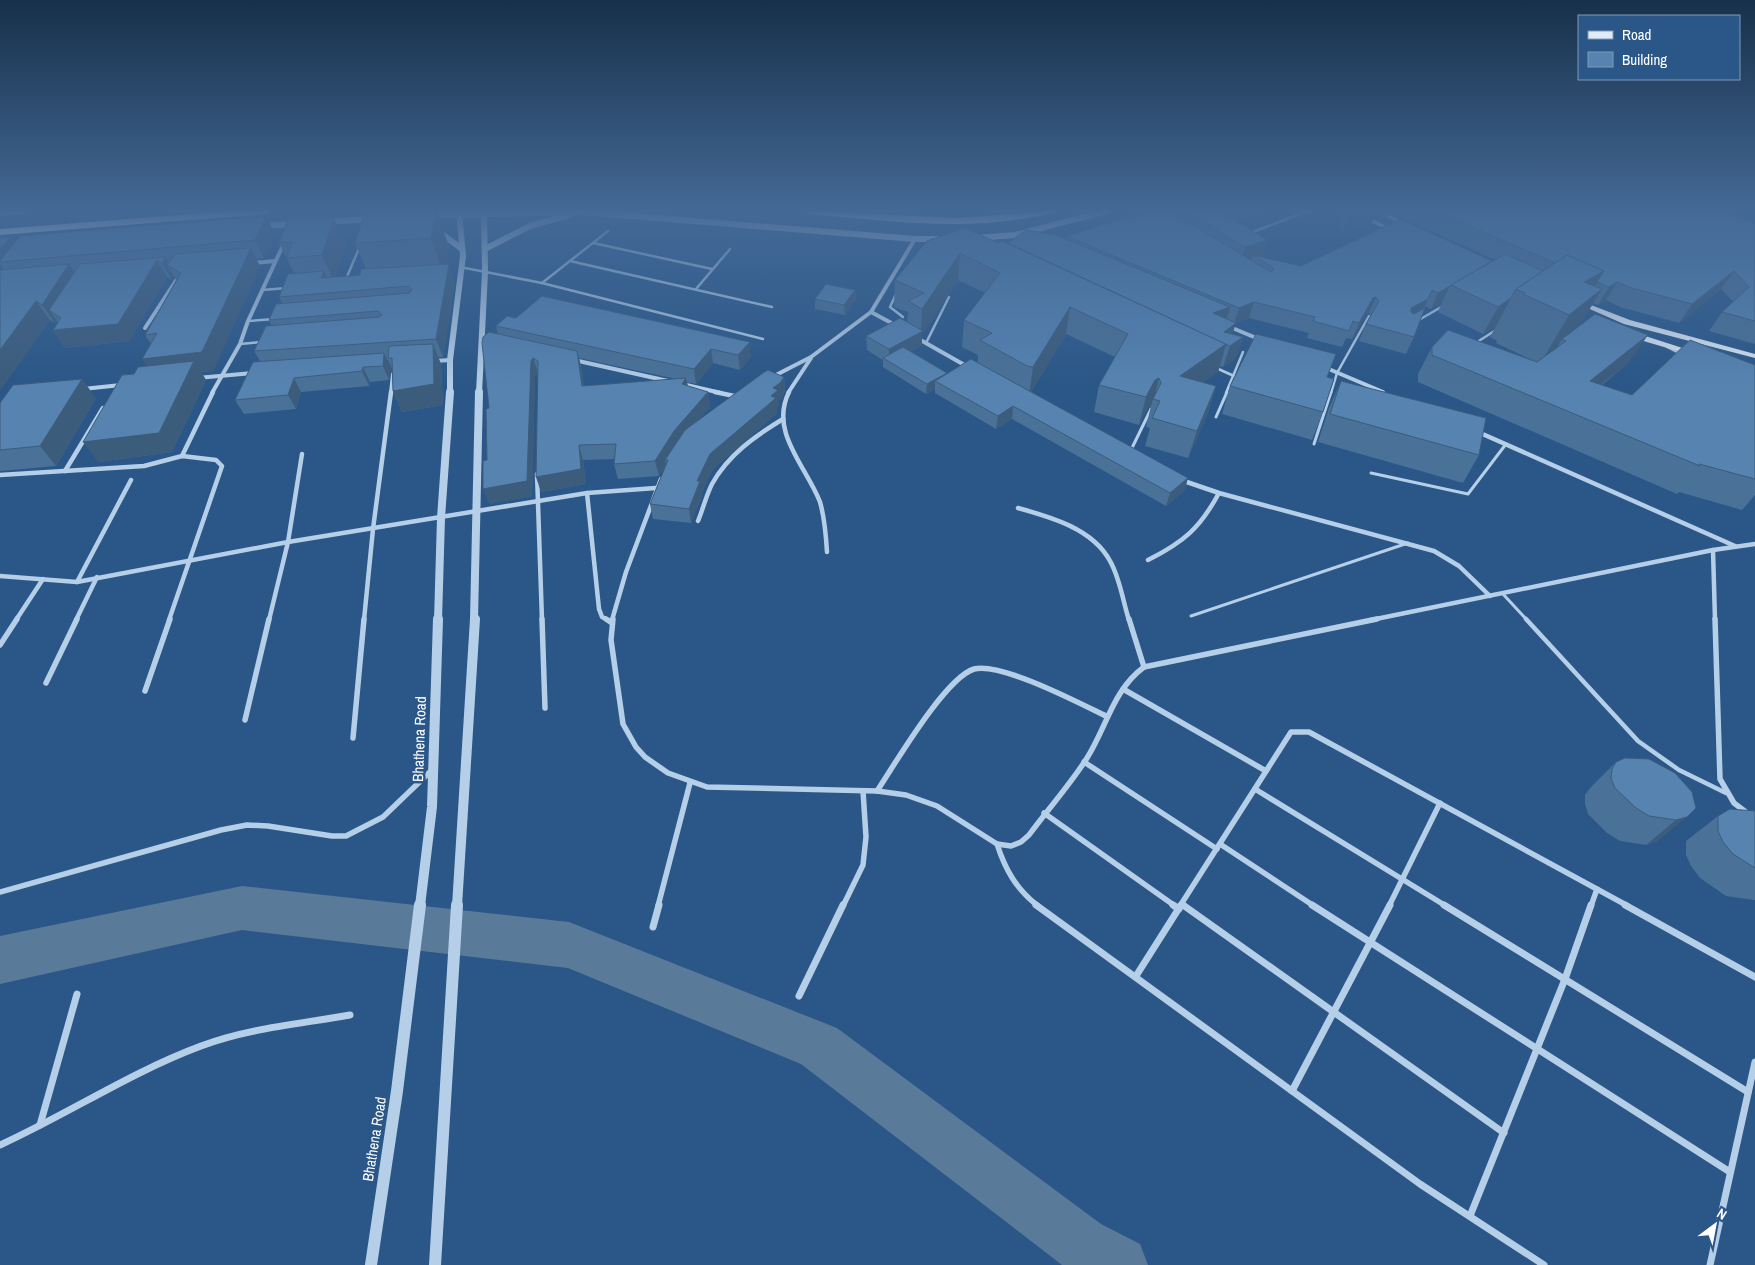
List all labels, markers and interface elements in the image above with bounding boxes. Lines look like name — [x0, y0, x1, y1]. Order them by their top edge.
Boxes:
legend — [1578, 15, 1740, 80]
text: Road — [1622, 24, 1651, 45]
text: Building — [1622, 49, 1667, 70]
street label: Bhathena Road — [407, 696, 431, 782]
street label: Bhathena Road — [357, 1095, 391, 1183]
north arrow — [1690, 1200, 1740, 1250]
text: N — [1714, 1204, 1730, 1224]

